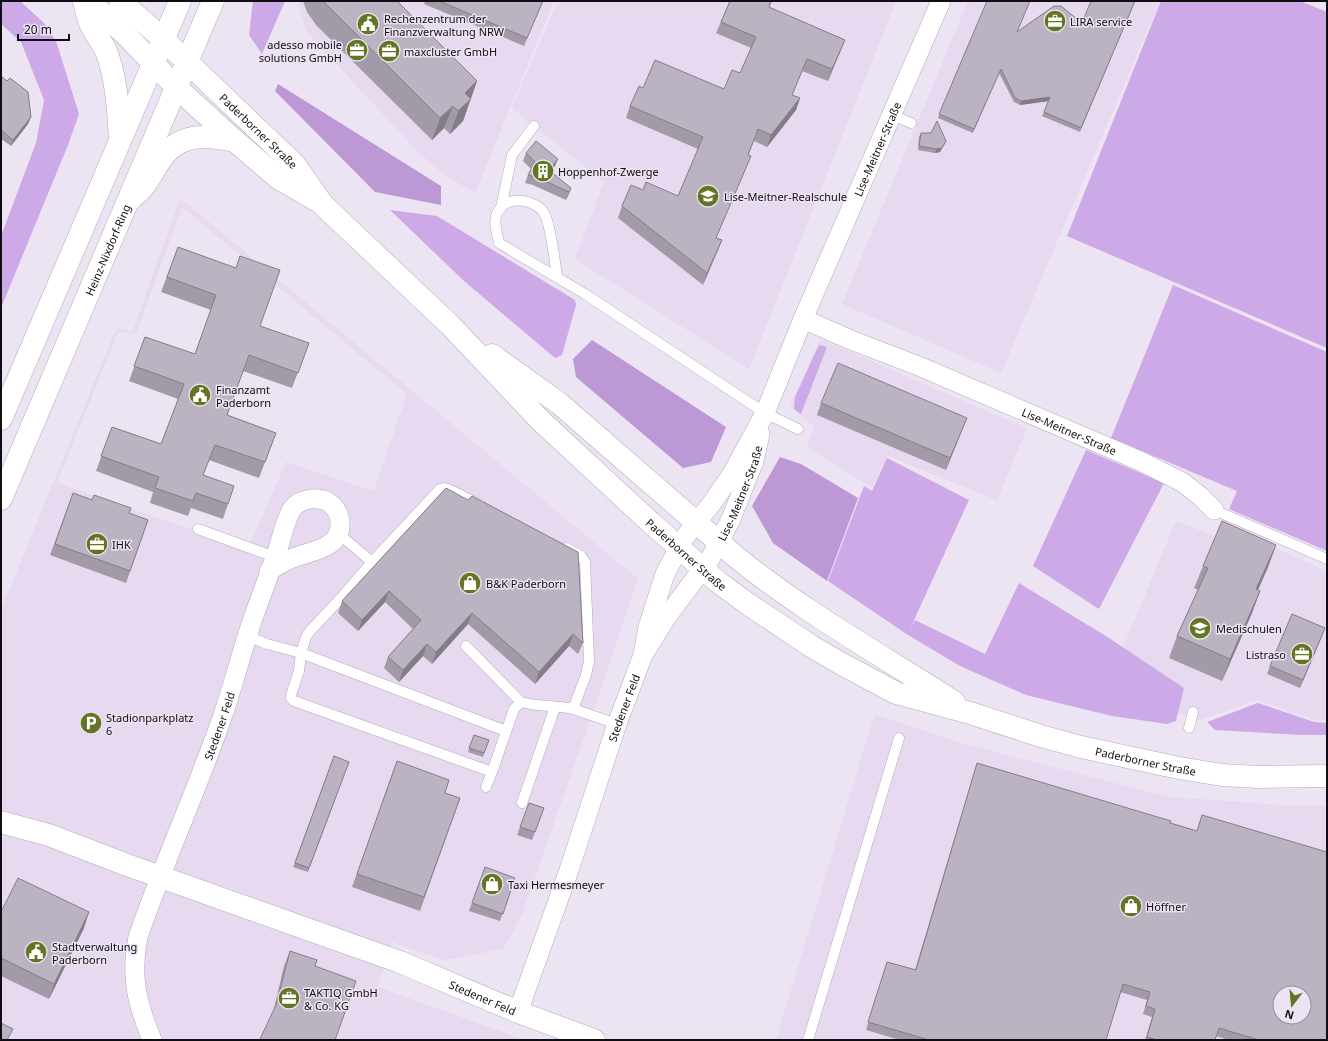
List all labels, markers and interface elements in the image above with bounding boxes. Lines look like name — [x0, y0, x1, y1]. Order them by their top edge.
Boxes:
office icon: LIRA service — [1042, 8, 1068, 34]
public building icon: Rechenzentrum der Finanzverwaltung NRW — [355, 11, 381, 37]
place label: Rechenzentrum der Finanzverwaltung NRW — [384, 11, 505, 39]
place label: LIRA service — [1070, 14, 1132, 29]
scale bar — [18, 16, 69, 42]
text: 20 m — [24, 21, 52, 38]
place label: adesso mobile solutions GmbH — [259, 37, 342, 65]
office icon: adesso mobile solutions GmbH — [344, 37, 370, 63]
office icon: maxcluster GmbH — [376, 38, 402, 64]
place label: maxcluster GmbH — [404, 44, 497, 59]
street label: Paderborner Straße — [217, 90, 301, 171]
street label: Lise-Meitner-Straße — [850, 99, 904, 198]
building icon: Hoppenhof-Zwerge — [530, 158, 556, 184]
place label: Hoppenhof-Zwerge — [558, 164, 659, 179]
school or university icon: Lise-Meitner-Realschule — [695, 183, 721, 209]
place label: Lise-Meitner-Realschule — [724, 189, 847, 204]
street label: Heinz-Nixdorf-Ring — [81, 202, 133, 298]
public building icon: Finanzamt Paderborn — [187, 382, 213, 408]
place label: Finanzamt Paderborn — [216, 382, 271, 410]
street label: Lise-Meitner-Straße — [1020, 404, 1119, 458]
street label: Lise-Meitner-Straße — [714, 444, 765, 543]
street label: Paderborner Straße — [643, 515, 730, 594]
office icon: IHK — [84, 531, 110, 557]
place label: IHK — [112, 537, 131, 552]
shop icon: B&K Paderborn — [457, 570, 483, 596]
place label: B&K Paderborn — [486, 576, 566, 591]
school or university icon: Medischulen — [1187, 615, 1213, 641]
place label: Medischulen — [1216, 621, 1282, 636]
office icon: Listraso — [1289, 641, 1315, 667]
place label: Listraso — [1246, 647, 1286, 662]
street label: Stedener Feld — [604, 672, 643, 744]
street label: Stedener Feld — [200, 690, 237, 762]
parking icon: Stadionparkplatz 6 — [78, 710, 104, 736]
place label: Stadionparkplatz 6 — [106, 710, 194, 738]
street label: Paderborner Straße — [1094, 743, 1197, 778]
shop icon: Taxi Hermesmeyer — [479, 871, 505, 897]
place label: Taxi Hermesmeyer — [508, 877, 605, 892]
shop icon: Höffner — [1118, 893, 1144, 919]
place label: Höffner — [1146, 899, 1186, 914]
public building icon: Stadtverwaltung Paderborn — [23, 939, 49, 965]
place label: Stadtverwaltung Paderborn — [52, 939, 137, 967]
street label: Stedener Feld — [447, 976, 519, 1018]
office icon: TAKTIQ GmbH & Co. KG — [276, 985, 302, 1011]
place label: TAKTIQ GmbH & Co. KG — [304, 985, 378, 1013]
north arrow — [1272, 985, 1312, 1025]
text: N — [1283, 1007, 1295, 1024]

